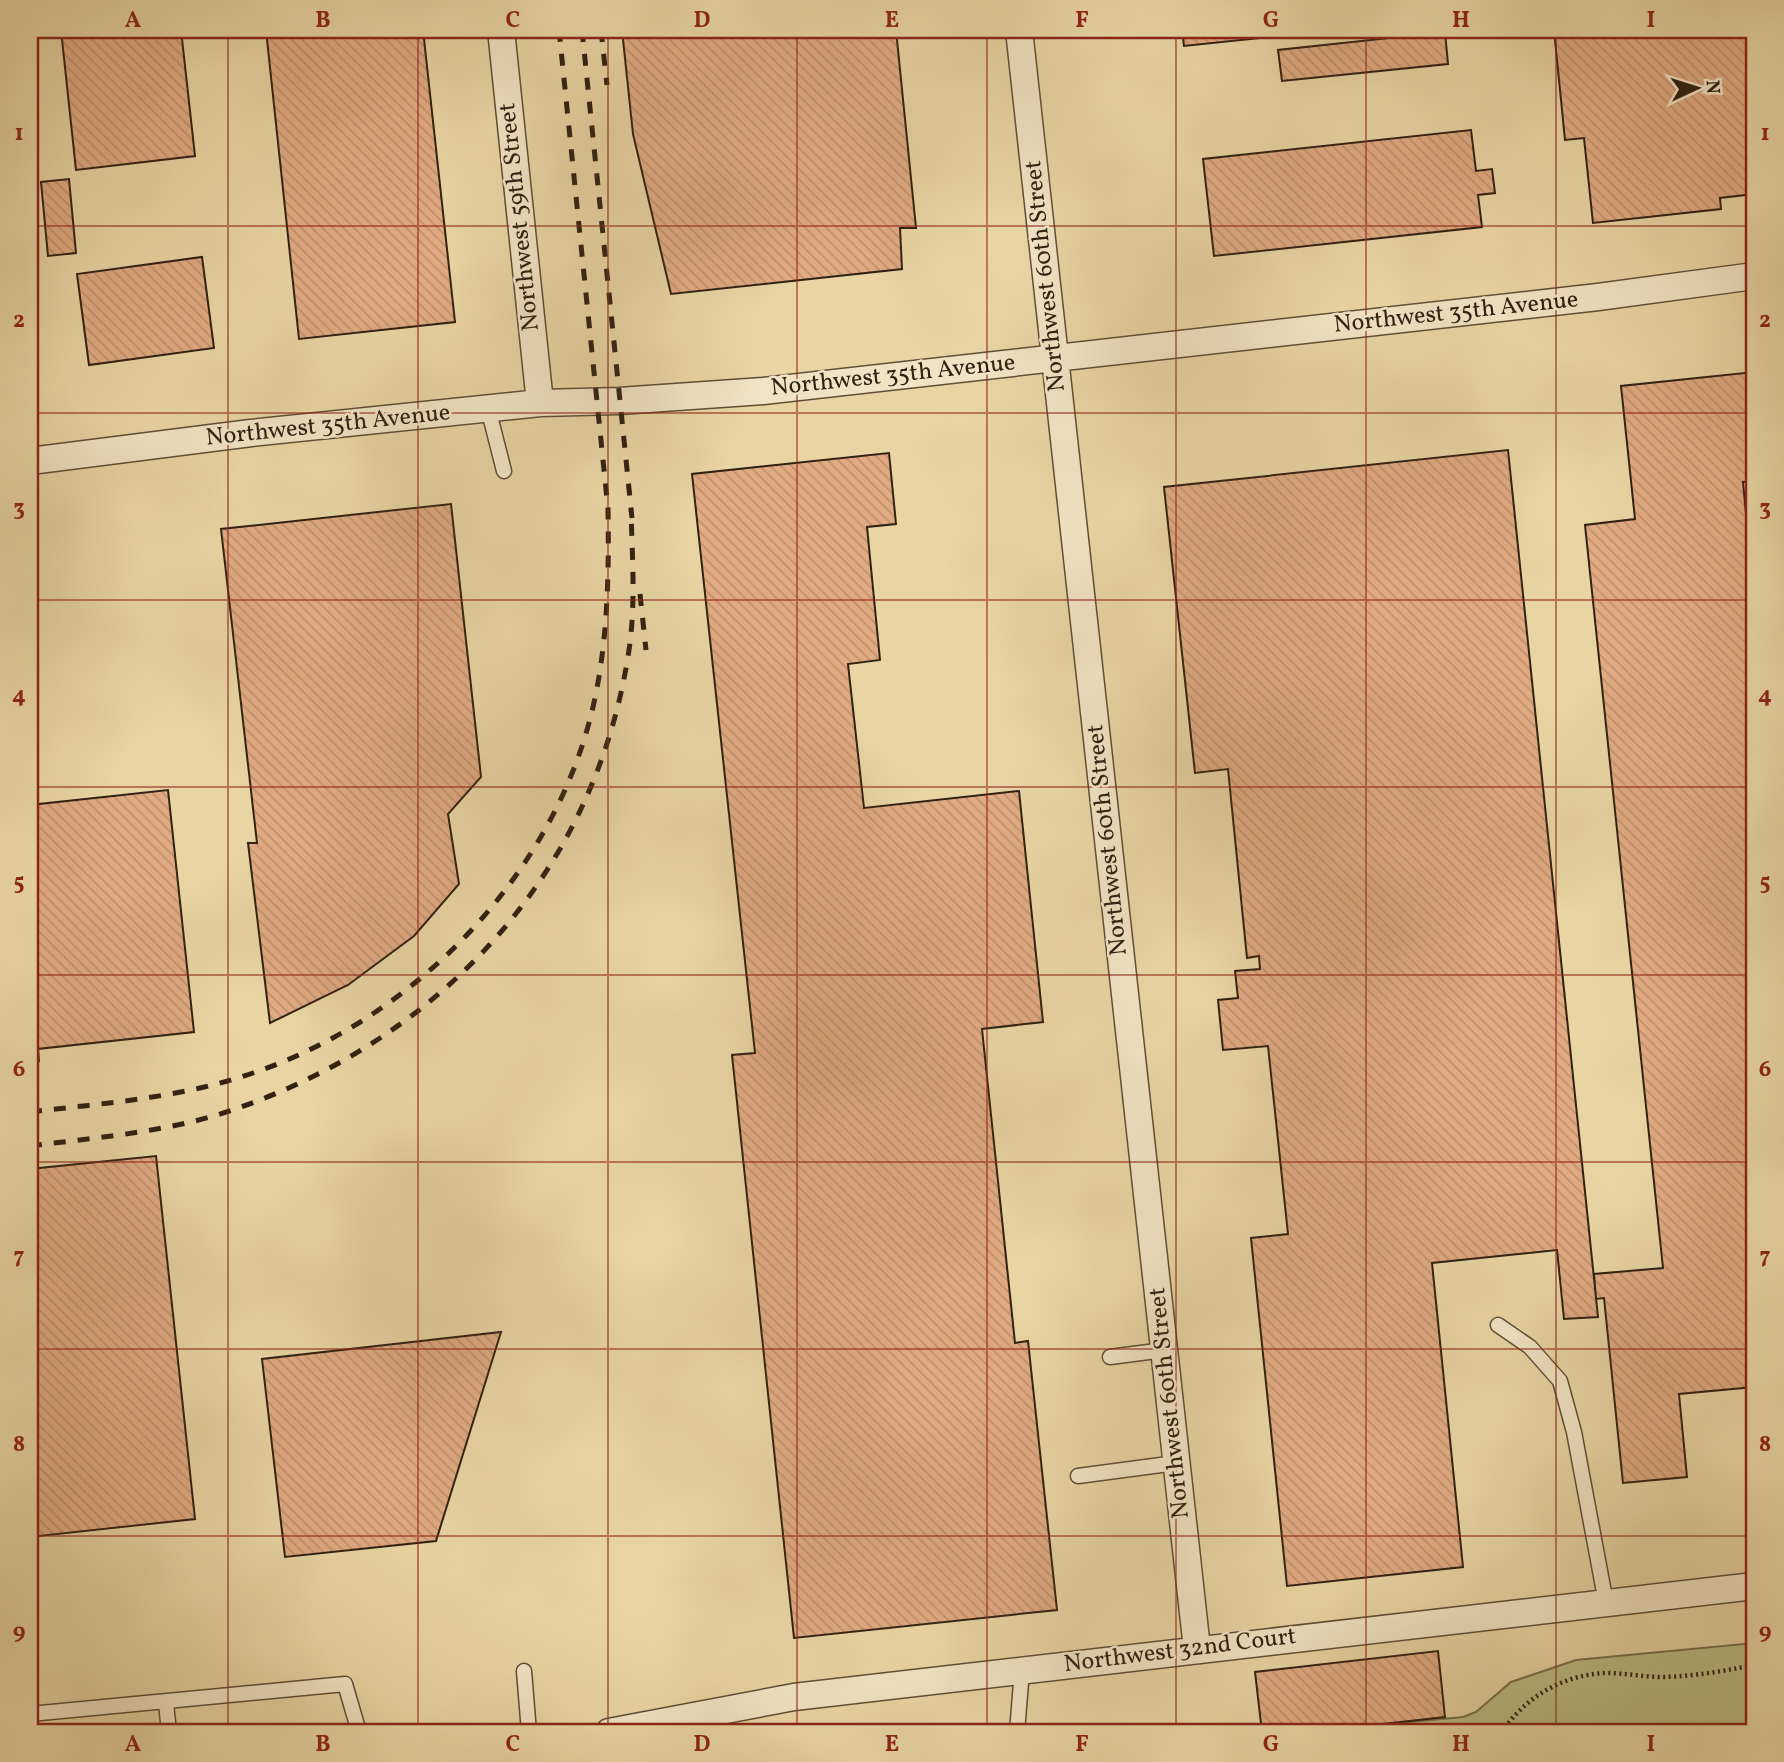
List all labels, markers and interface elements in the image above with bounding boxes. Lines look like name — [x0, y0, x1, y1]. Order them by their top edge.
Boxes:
text: A — [125, 5, 141, 37]
text: B — [315, 5, 331, 37]
text: C — [506, 5, 520, 37]
text: D — [694, 5, 711, 37]
text: E — [885, 5, 899, 37]
text: F — [1075, 5, 1089, 37]
text: G — [1263, 5, 1279, 37]
text: H — [1452, 5, 1470, 37]
text: I — [1647, 5, 1655, 37]
north arrow — [1662, 52, 1732, 122]
text: N — [1699, 79, 1725, 95]
street label: Northwest 59th Street — [491, 101, 549, 333]
text: 1 — [14, 118, 24, 150]
text: 1 — [1760, 118, 1770, 150]
street label: Northwest 60th Street — [1017, 159, 1075, 393]
street label: Northwest 35th Avenue — [1332, 283, 1580, 343]
text: 2 — [13, 305, 25, 337]
text: 2 — [1759, 305, 1771, 337]
street label: Northwest 35th Avenue — [769, 346, 1017, 406]
street label: Northwest 35th Avenue — [204, 396, 452, 456]
text: 3 — [13, 493, 25, 525]
text: 3 — [1759, 493, 1771, 525]
text: 4 — [12, 680, 26, 712]
text: 4 — [1758, 680, 1772, 712]
street label: Northwest 60th Street — [1079, 723, 1137, 957]
text: 5 — [13, 867, 25, 899]
text: 5 — [1759, 867, 1771, 899]
text: 6 — [13, 1054, 25, 1086]
text: 6 — [1759, 1054, 1771, 1086]
text: 7 — [14, 1241, 25, 1273]
text: 7 — [1760, 1241, 1771, 1273]
street label: Northwest 60th Street — [1141, 1286, 1199, 1520]
text: 8 — [13, 1429, 25, 1461]
text: 8 — [1759, 1429, 1771, 1461]
text: 9 — [13, 1616, 25, 1648]
text: 9 — [1759, 1616, 1771, 1648]
street label: Northwest 32nd Court — [1062, 1620, 1298, 1682]
text: A — [125, 1729, 141, 1761]
text: B — [315, 1729, 331, 1761]
text: C — [506, 1729, 520, 1761]
text: D — [694, 1729, 711, 1761]
text: E — [885, 1729, 899, 1761]
text: F — [1075, 1729, 1089, 1761]
text: G — [1263, 1729, 1279, 1761]
text: H — [1452, 1729, 1470, 1761]
text: I — [1647, 1729, 1655, 1761]

